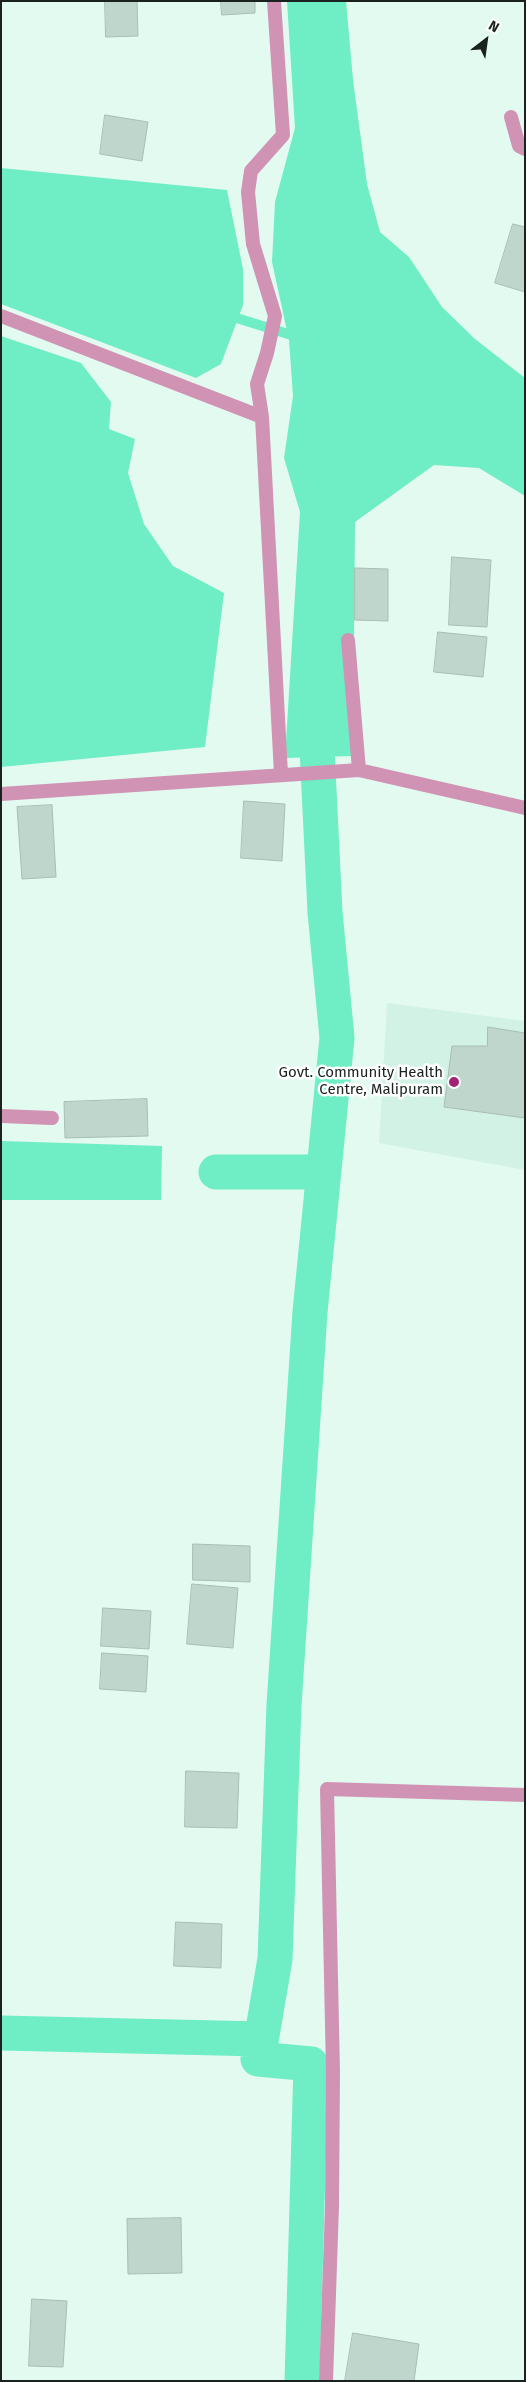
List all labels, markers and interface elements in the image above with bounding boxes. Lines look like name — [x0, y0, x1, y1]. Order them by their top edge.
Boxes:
north arrow — [461, 15, 511, 65]
text: N — [485, 17, 502, 36]
place label: Govt. Community Health Centre, Malipuram — [279, 1064, 443, 1099]
marker: Govt. Community Health Centre, Malipuram — [447, 1075, 461, 1089]

